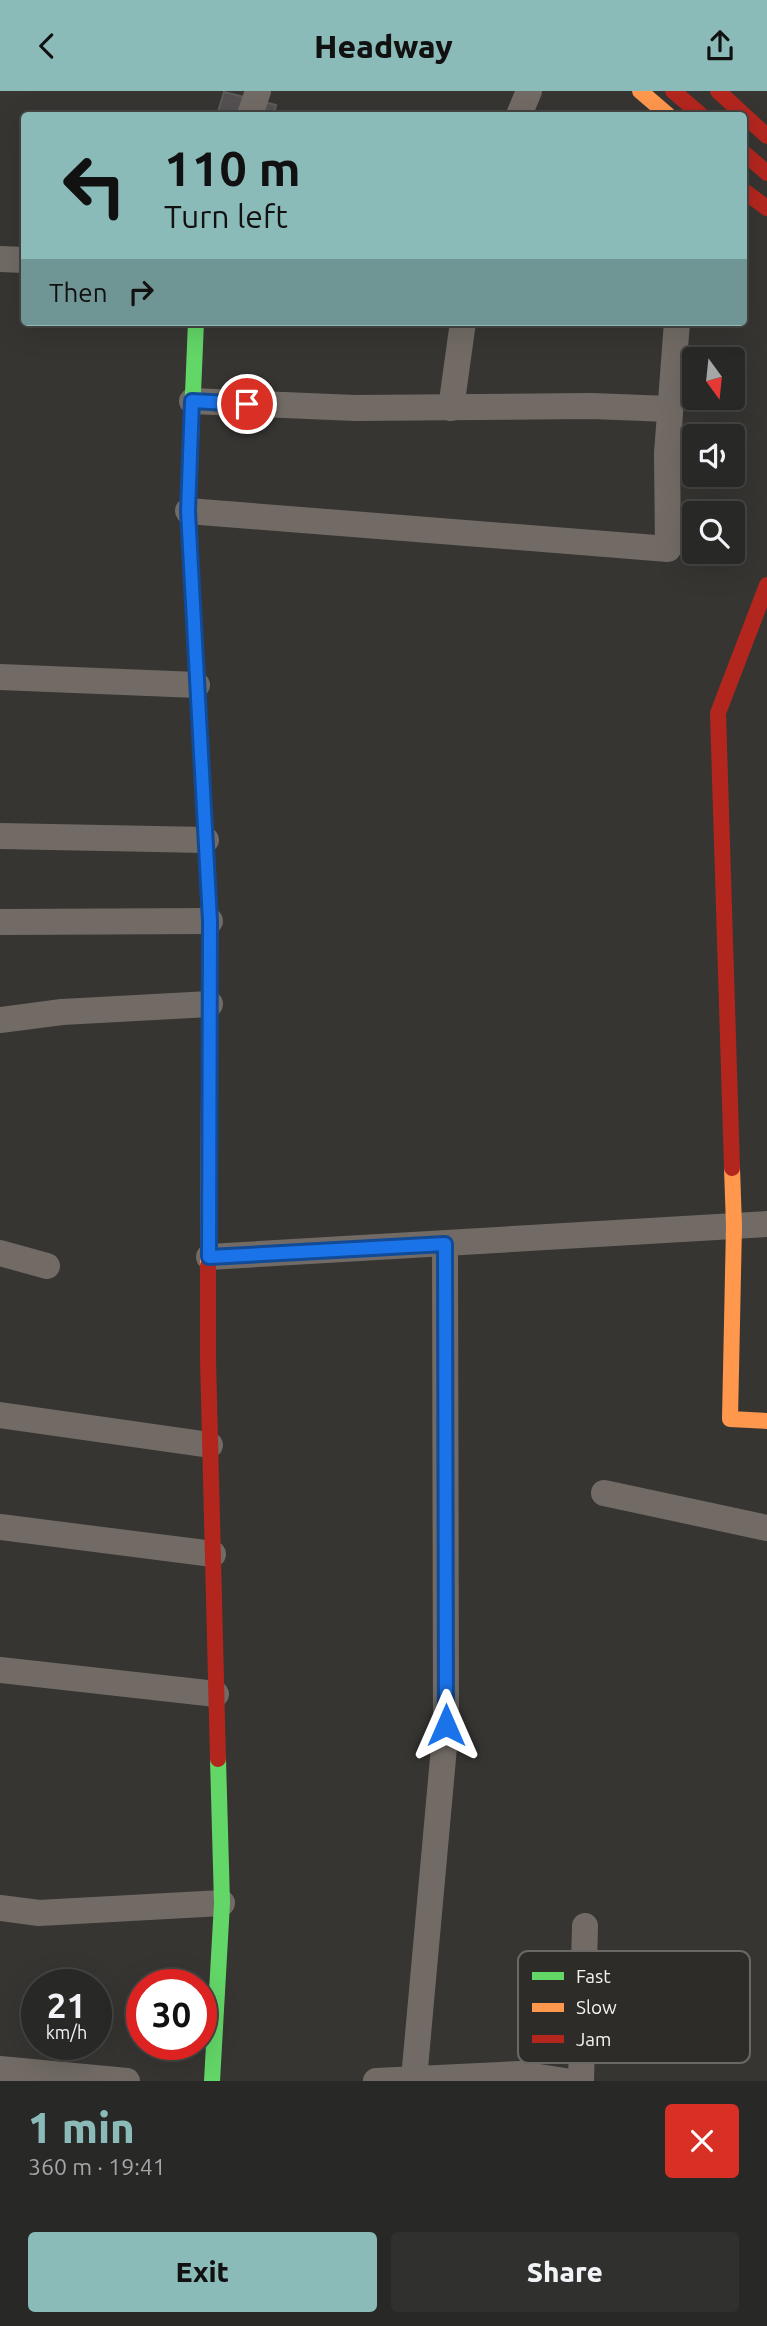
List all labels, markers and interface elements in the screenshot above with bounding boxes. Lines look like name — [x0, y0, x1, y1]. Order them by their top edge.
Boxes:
icon: back — [28, 27, 66, 65]
icon: share — [701, 27, 739, 65]
text: Headway — [314, 28, 453, 64]
icon: left — [49, 140, 140, 231]
text: 110 m — [164, 140, 301, 195]
text: Turn left — [164, 198, 288, 234]
icon: right — [122, 273, 160, 311]
text: Then — [49, 278, 108, 307]
north arrow — [682, 347, 746, 409]
map controls — [682, 347, 745, 564]
pin — [217, 374, 277, 434]
icon: arrive — [228, 385, 266, 423]
button: sound — [682, 424, 745, 487]
button: search — [682, 501, 745, 564]
position arrow — [409, 1688, 483, 1762]
legend — [518, 1951, 750, 2063]
text: Fast — [576, 1965, 611, 1987]
speed limit sign: 30 — [126, 1969, 217, 2060]
text: 21 — [47, 1985, 86, 2025]
text: Slow — [576, 1996, 617, 2018]
text: km/h — [46, 2022, 87, 2042]
text: Jam — [576, 2028, 612, 2050]
text: 1 min — [28, 2104, 135, 2151]
button: close — [665, 2104, 739, 2178]
text: 360 m · 19:41 — [28, 2154, 166, 2179]
button: Exit — [28, 2232, 377, 2312]
button: Share — [391, 2232, 739, 2312]

